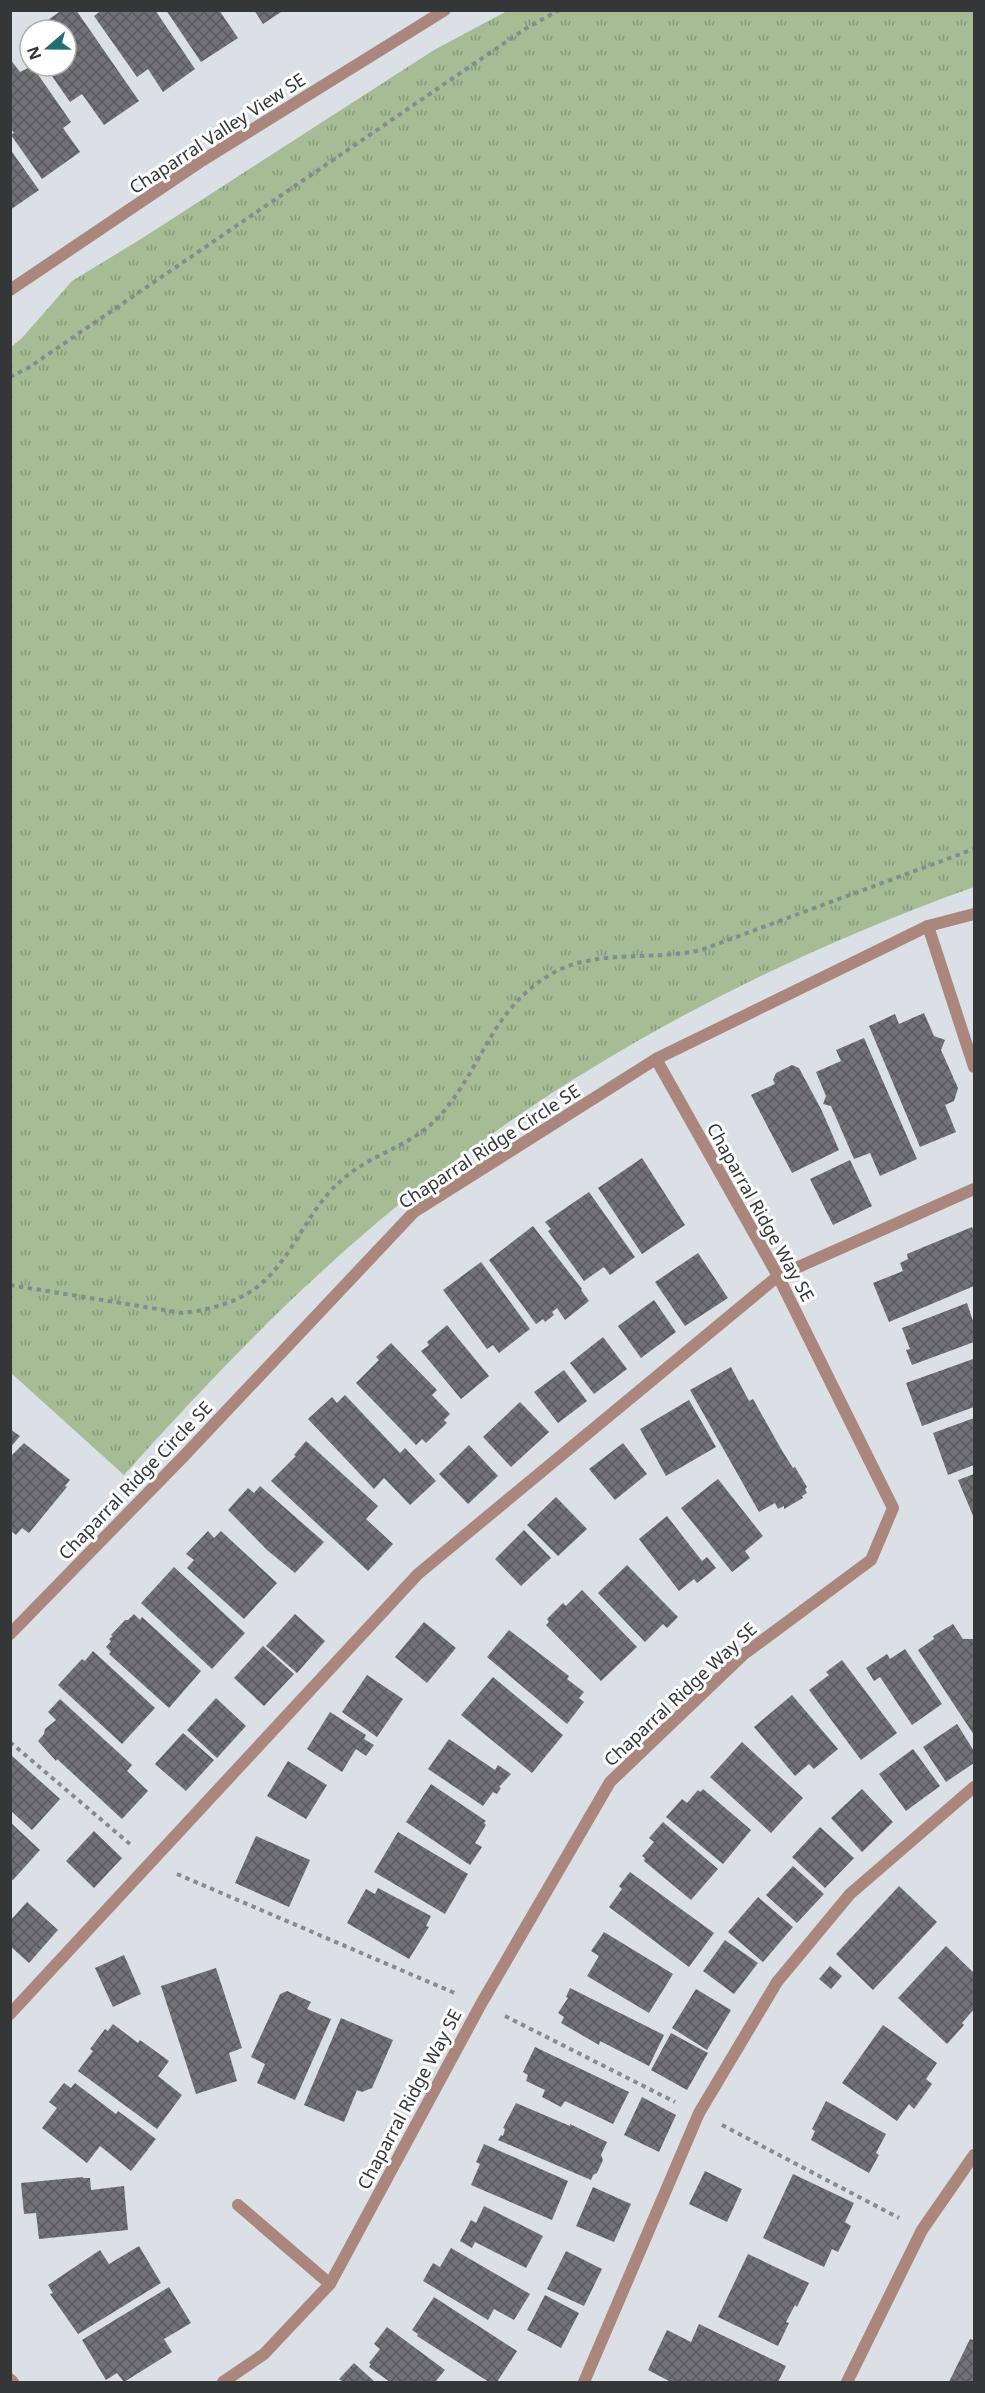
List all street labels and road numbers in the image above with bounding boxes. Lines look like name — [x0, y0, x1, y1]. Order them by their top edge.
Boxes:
street label: Chaparral Valley View SE — [124, 67, 310, 199]
street label: Chaparral Ridge Circle SE — [394, 1078, 584, 1214]
street label: Chaparral Ridge Way SE — [702, 1118, 820, 1306]
street label: Chaparral Ridge Circle SE — [53, 1396, 217, 1564]
street label: Chaparral Ridge Way SE — [598, 1617, 762, 1771]
street label: Chaparral Ridge Way SE — [351, 2005, 467, 2193]

